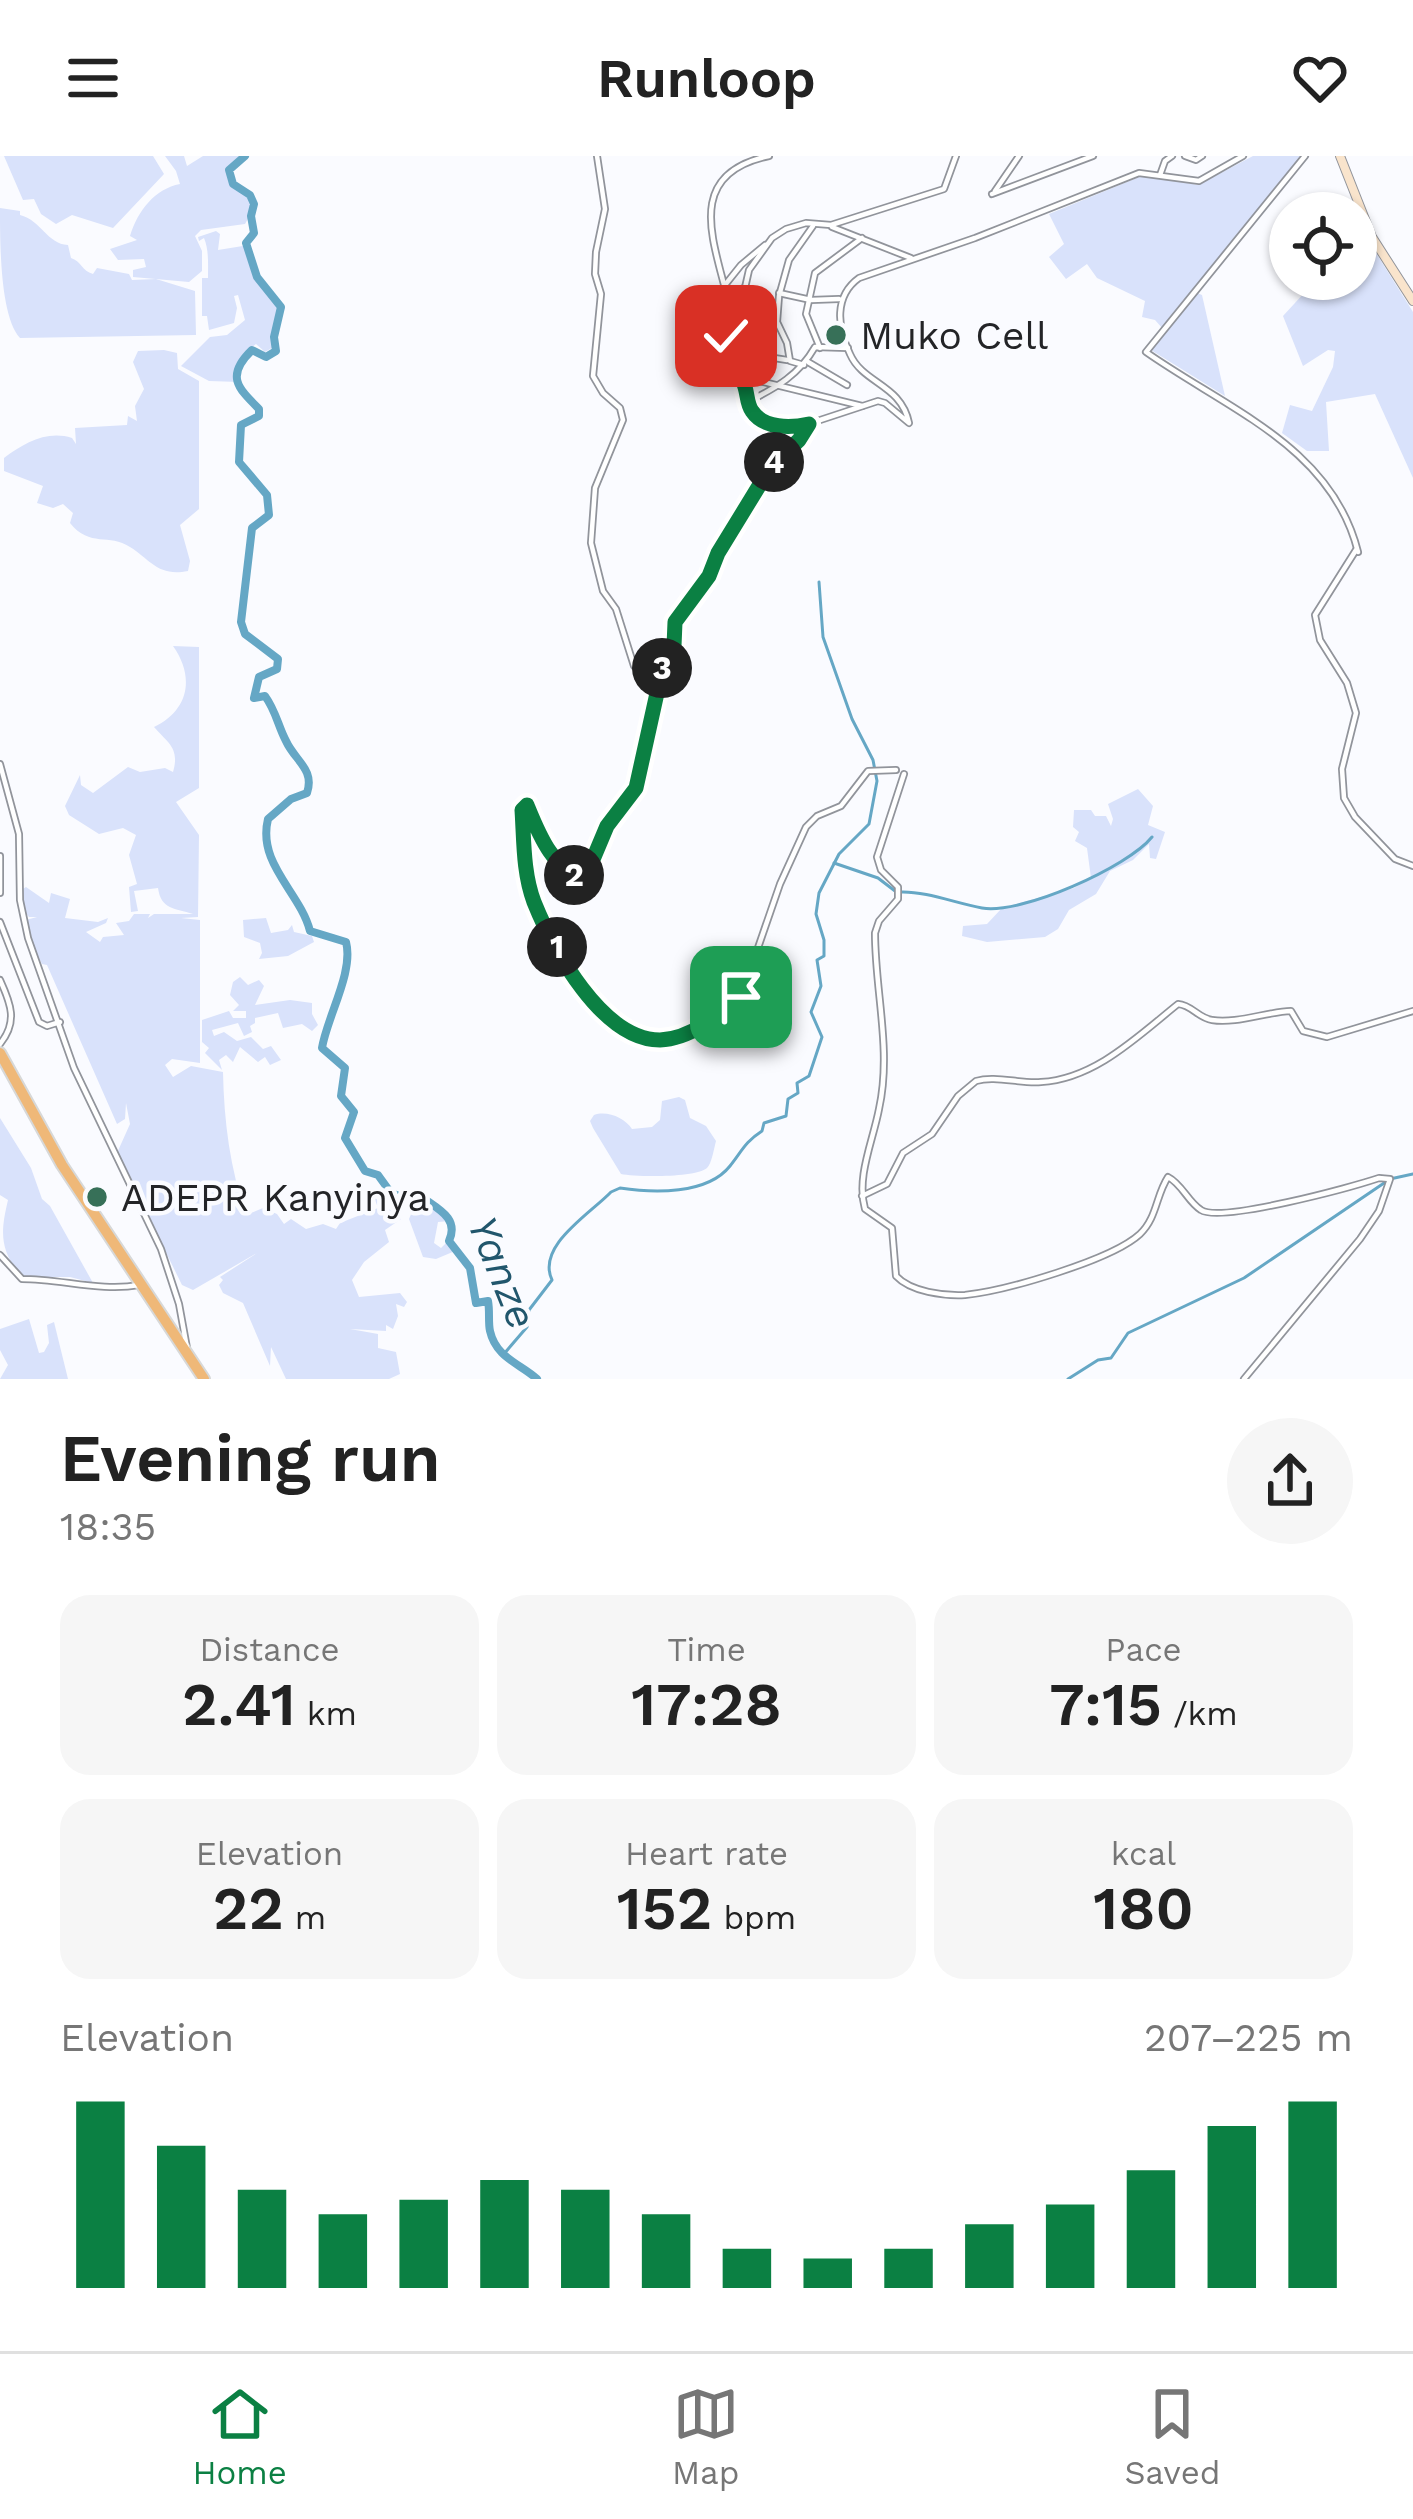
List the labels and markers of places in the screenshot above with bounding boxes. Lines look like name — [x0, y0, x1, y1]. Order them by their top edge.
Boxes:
pin — [675, 285, 777, 387]
place label: Muko Cell — [860, 313, 1048, 358]
marker: Muko Cell — [823, 322, 849, 348]
pin: 4 — [744, 432, 804, 492]
pin: 3 — [632, 638, 692, 698]
pin: 2 — [544, 845, 604, 905]
pin: 1 — [527, 917, 587, 977]
pin — [690, 946, 792, 1048]
place label: ADEPR Kanyinya — [121, 1175, 429, 1220]
marker: ADEPR Kanyinya — [84, 1184, 110, 1210]

